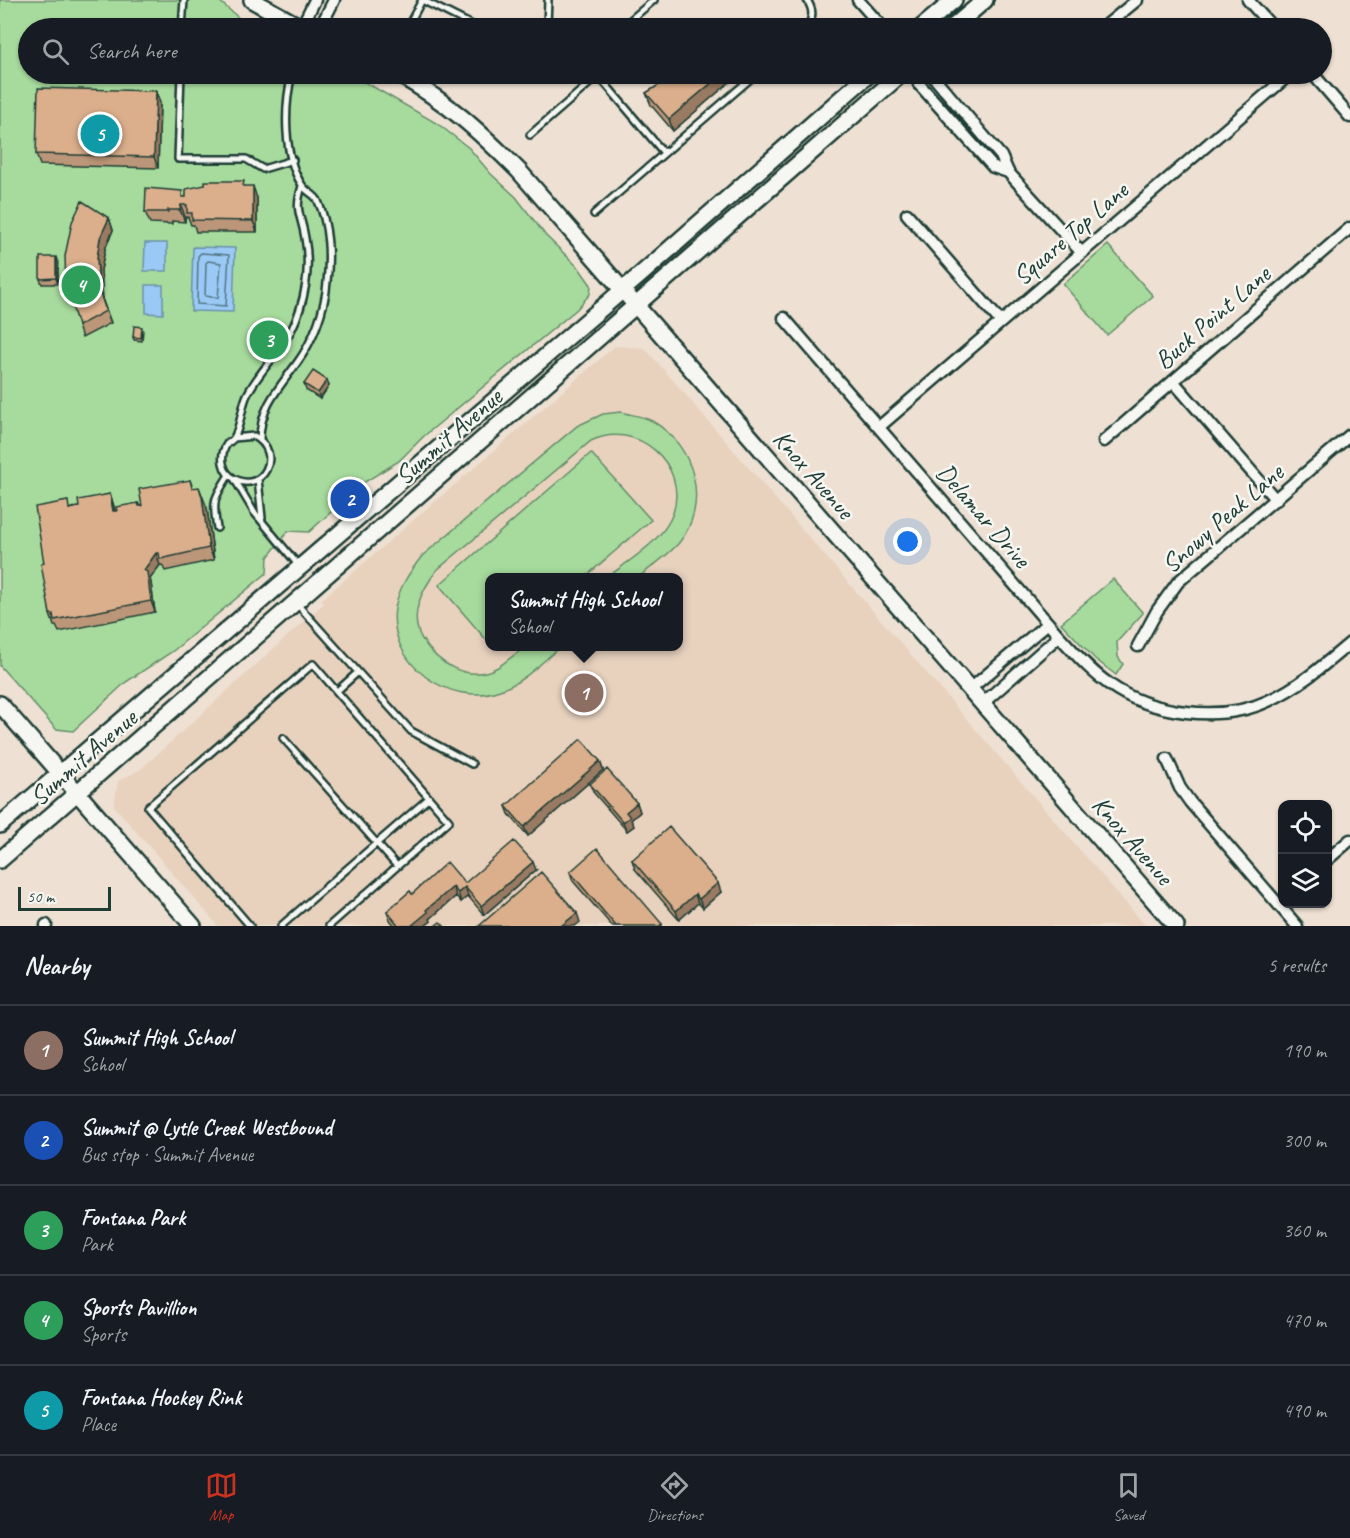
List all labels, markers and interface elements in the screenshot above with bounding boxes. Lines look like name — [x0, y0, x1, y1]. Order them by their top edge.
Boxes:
search box — [18, 18, 1332, 84]
icon: search — [39, 35, 72, 68]
text: Search here — [87, 37, 177, 65]
pin: 5 — [80, 112, 120, 156]
street label: Square Top Lane — [1006, 173, 1136, 293]
street label: Buck Point Lane — [1147, 257, 1278, 377]
pin: 4 — [62, 262, 100, 308]
pin: 3 — [250, 318, 288, 362]
street label: Summit Avenue — [388, 380, 510, 492]
street label: Knox Avenue — [766, 423, 863, 528]
street label: Snowy Peak Lane — [1155, 455, 1291, 580]
street label: Delamar Drive — [929, 456, 1039, 576]
pin: 2 — [330, 476, 370, 522]
your location — [893, 527, 922, 556]
popup — [485, 573, 683, 651]
text: Summit High School — [508, 586, 660, 614]
text: School — [508, 614, 551, 639]
pin: 1 — [564, 670, 604, 716]
street label: Summit Avenue — [23, 701, 145, 813]
street label: Knox Avenue — [1085, 789, 1182, 894]
map controls — [1278, 800, 1332, 908]
button: locate — [1278, 800, 1332, 854]
button: layers — [1278, 854, 1332, 908]
scale bar — [18, 884, 111, 911]
text: 50 m — [27, 887, 54, 907]
text: Nearby — [24, 949, 89, 982]
text: 5 results — [1267, 953, 1326, 978]
text: Summit High School — [81, 1024, 233, 1052]
text: 1 — [39, 1038, 48, 1063]
text: 190 m — [1283, 1038, 1326, 1063]
text: School — [81, 1052, 124, 1077]
text: Summit @ Lytle Creek Westbound — [81, 1114, 332, 1142]
text: 2 — [39, 1128, 48, 1153]
text: 300 m — [1283, 1128, 1326, 1153]
text: Bus stop · Summit Avenue — [81, 1142, 253, 1167]
text: Fontana Park — [81, 1204, 185, 1232]
text: 3 — [39, 1218, 48, 1243]
text: 360 m — [1283, 1218, 1326, 1243]
text: Park — [81, 1232, 113, 1257]
text: Sports Pavillion — [81, 1294, 196, 1322]
text: 4 — [39, 1308, 48, 1333]
text: 470 m — [1283, 1308, 1326, 1333]
text: Sports — [81, 1322, 126, 1347]
text: Fontana Hockey Rink — [81, 1384, 241, 1412]
text: 5 — [39, 1398, 48, 1423]
text: 490 m — [1283, 1398, 1326, 1423]
text: Place — [81, 1412, 116, 1437]
tab: Map — [205, 1469, 238, 1525]
tab: Directions — [647, 1469, 703, 1525]
tab: Saved — [1112, 1469, 1145, 1525]

